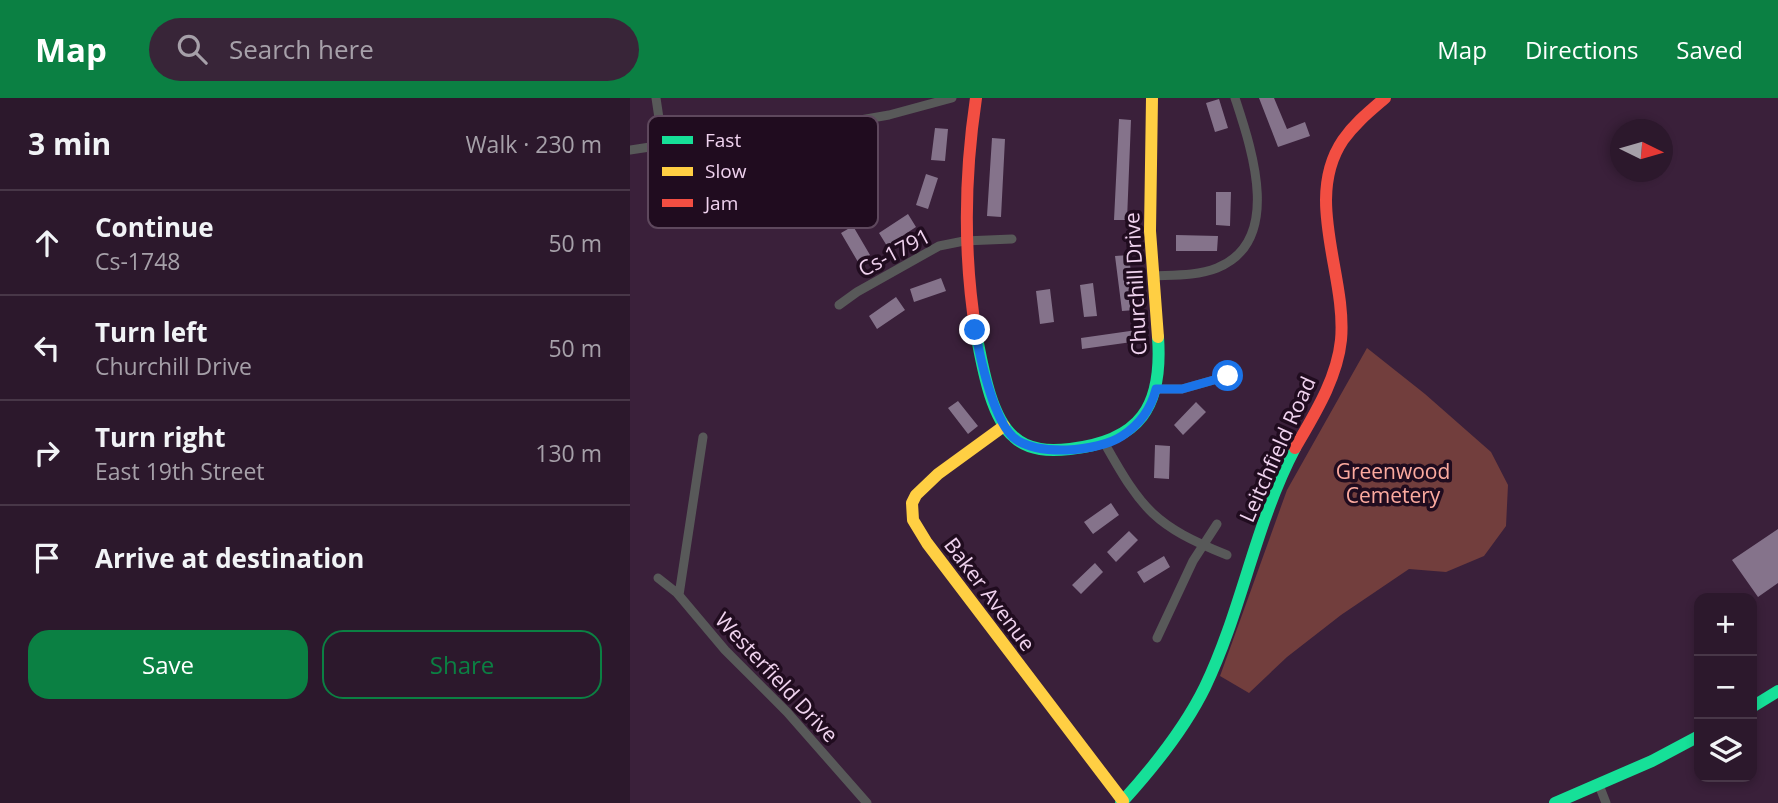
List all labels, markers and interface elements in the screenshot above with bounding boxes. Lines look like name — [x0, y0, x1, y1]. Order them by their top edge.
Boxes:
search box — [149, 18, 639, 81]
text: Map — [35, 27, 107, 72]
icon: search — [173, 30, 211, 68]
text: Search here — [229, 31, 374, 67]
text: Map — [1437, 33, 1487, 66]
text: Directions — [1525, 33, 1638, 66]
text: Saved — [1676, 33, 1743, 66]
legend — [648, 116, 878, 228]
north arrow — [1610, 119, 1673, 182]
text: 3 min — [28, 123, 111, 164]
text: Fast — [705, 127, 741, 153]
text: Walk · 230 m — [465, 128, 602, 160]
text: Slow — [705, 158, 747, 184]
text: Jam — [703, 190, 738, 216]
text: Continue — [95, 209, 214, 245]
street label: Churchill Drive — [1117, 212, 1153, 356]
street label: Cs-1791 — [853, 221, 935, 283]
icon: ahead — [28, 224, 66, 262]
text: 50 m — [548, 227, 602, 259]
text: Cs-1748 — [95, 245, 180, 277]
text: Turn left — [95, 314, 207, 350]
route end — [959, 314, 990, 345]
icon: left — [28, 329, 66, 367]
text: 50 m — [548, 332, 602, 364]
text: Churchill Drive — [95, 350, 252, 382]
route start — [1212, 360, 1243, 391]
street label: Leitchfield Road — [1232, 372, 1322, 526]
text: Turn right — [95, 419, 226, 455]
icon: right — [28, 434, 66, 472]
text: 130 m — [535, 437, 602, 469]
text: East 19th Street — [95, 455, 265, 487]
park label: Greenwood Cemetery — [1336, 457, 1450, 509]
street label: Baker Avenue — [938, 532, 1042, 656]
icon: arrive — [28, 539, 66, 577]
text: Arrive at destination — [95, 540, 364, 576]
map controls — [1694, 593, 1757, 782]
button: + — [1694, 593, 1757, 656]
street label: Westerfield Drive — [709, 606, 845, 748]
button: Save — [28, 630, 308, 699]
button: Share — [322, 630, 602, 699]
button: − — [1694, 656, 1757, 719]
button: layers — [1694, 719, 1757, 782]

